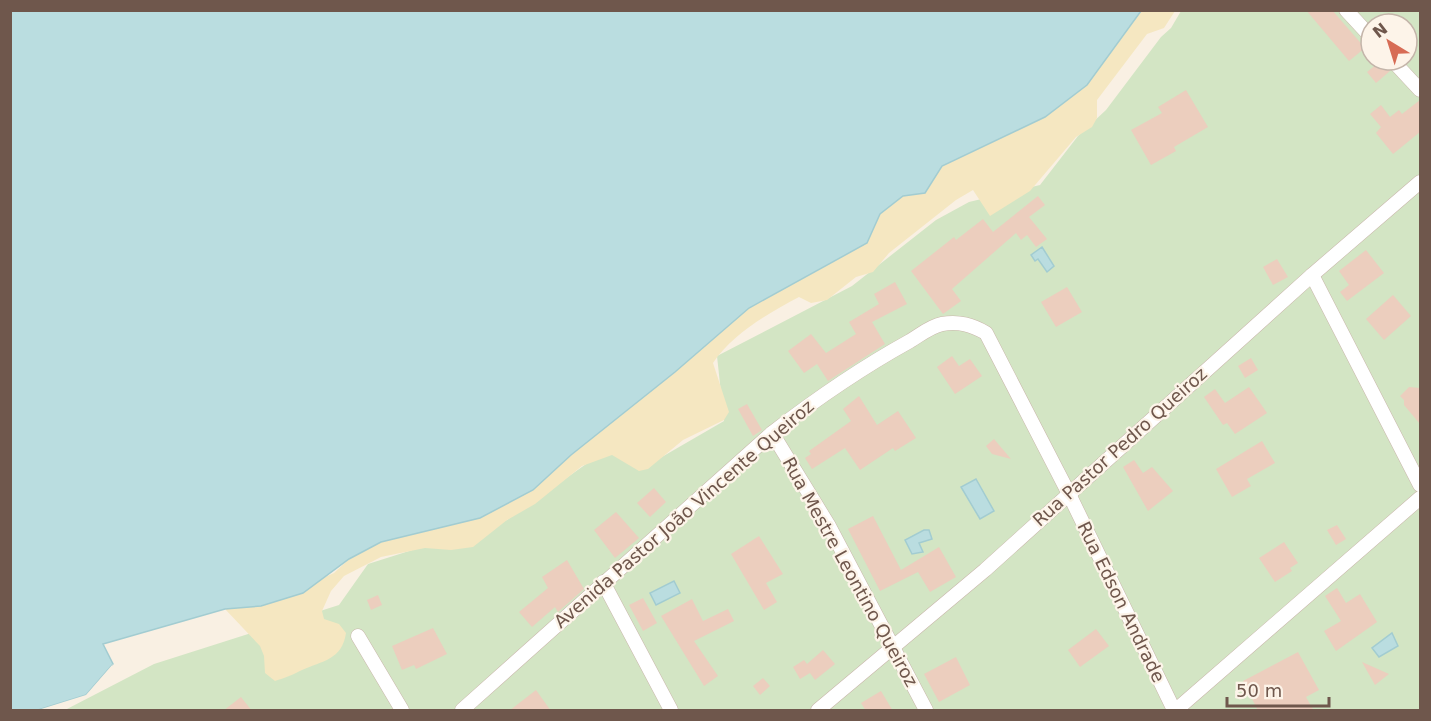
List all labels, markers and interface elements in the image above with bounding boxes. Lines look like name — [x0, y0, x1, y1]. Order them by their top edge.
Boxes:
north arrow — [1359, 12, 1419, 72]
text: N — [1369, 19, 1391, 42]
street label: Rua Pastor Pedro Queiroz — [1028, 363, 1211, 530]
street label: Avenida Pastor João Vincente Queiroz — [550, 395, 818, 632]
street label: Rua Mestre Leontino Queiroz — [778, 453, 922, 690]
street label: Rua Edson Andrade — [1073, 518, 1170, 686]
scale bar — [1227, 670, 1329, 708]
text: 50 m — [1236, 680, 1282, 701]

